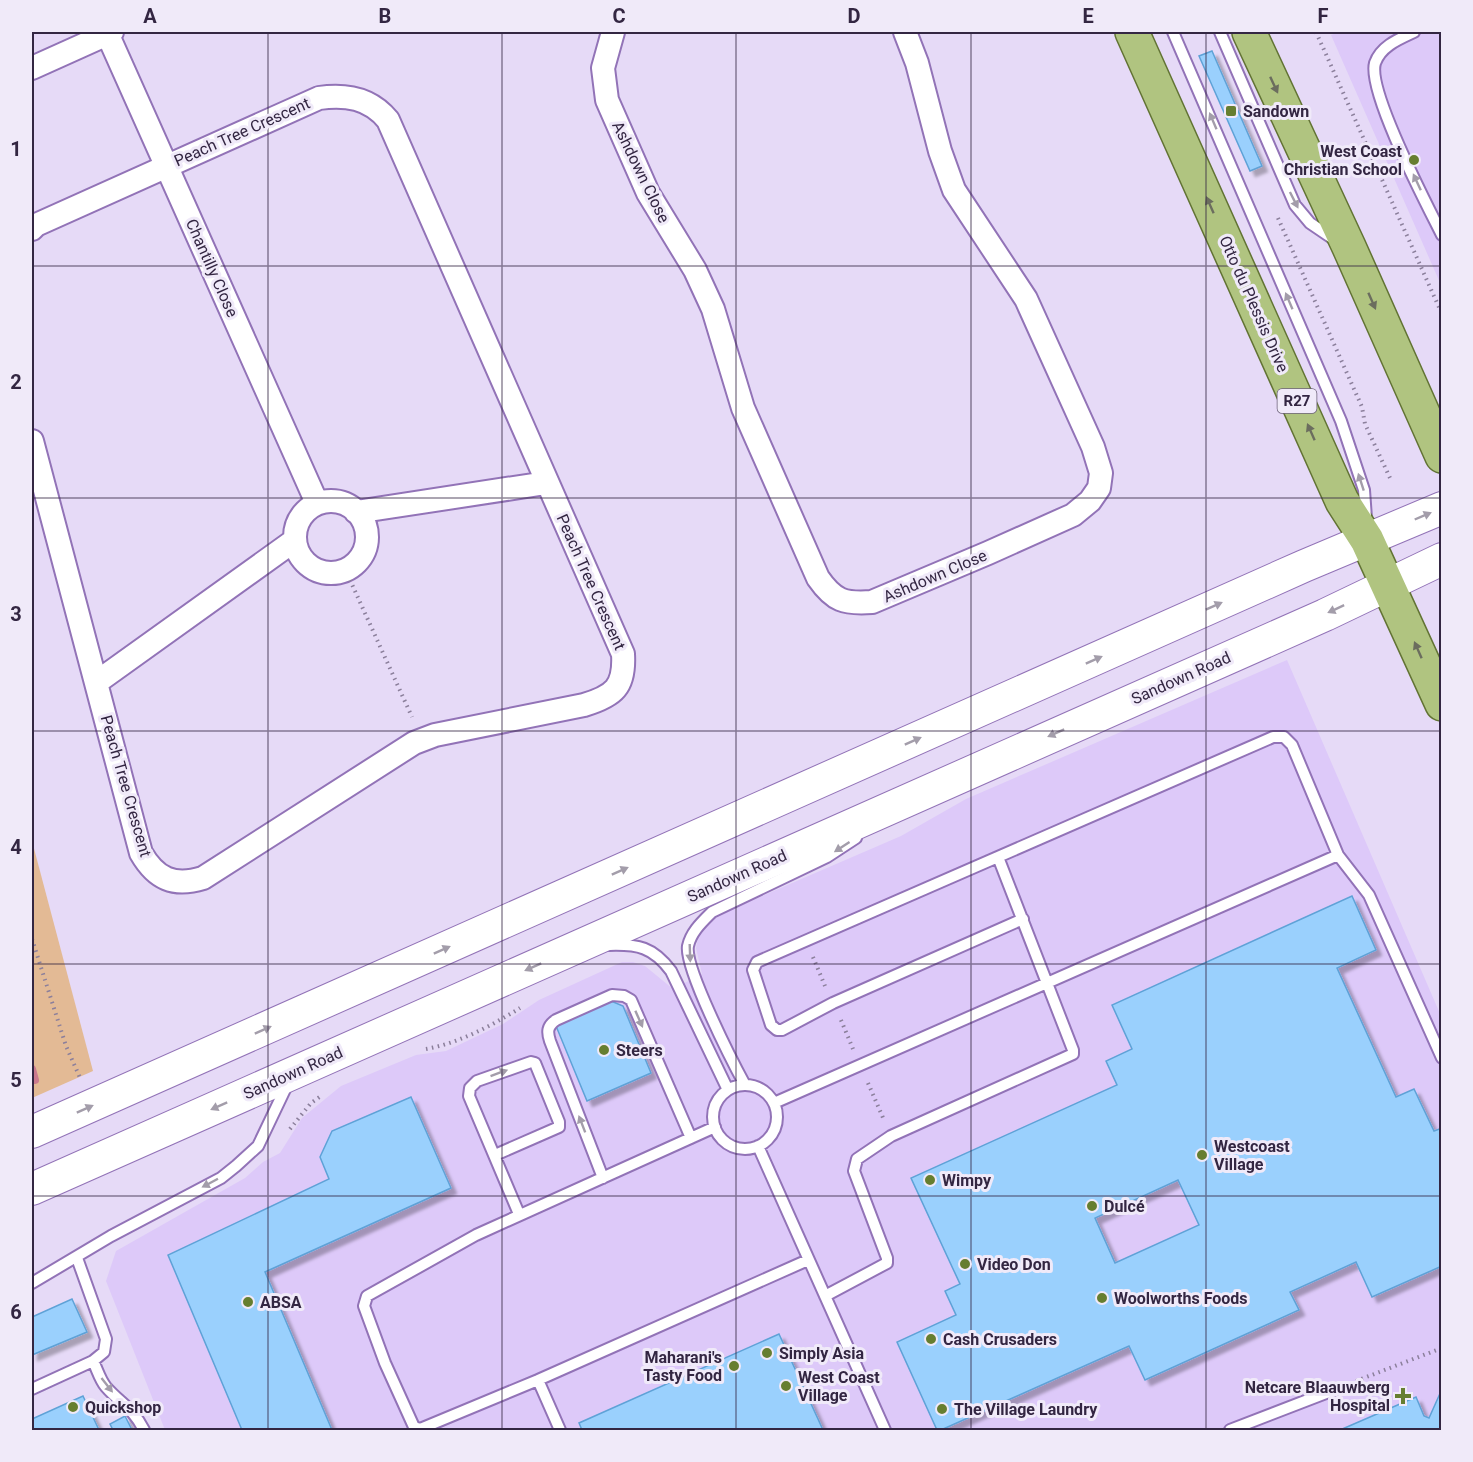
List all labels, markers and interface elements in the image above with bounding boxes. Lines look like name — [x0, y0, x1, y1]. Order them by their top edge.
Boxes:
text: A — [143, 4, 157, 28]
text: B — [379, 4, 391, 28]
text: C — [612, 4, 626, 28]
text: D — [848, 4, 861, 28]
text: E — [1082, 4, 1094, 28]
text: F — [1318, 4, 1329, 28]
one-way arrow — [1269, 76, 1278, 93]
street label: Peach Tree Crescent — [171, 94, 313, 170]
place label: Sandown — [1243, 102, 1309, 121]
marker: Sandown — [1224, 104, 1238, 118]
one-way arrow — [1208, 112, 1218, 130]
street label: Ashdown Close — [608, 118, 674, 226]
text: 1 — [10, 137, 22, 161]
place label: West Coast Christian School — [1284, 142, 1403, 179]
marker: West Coast Christian School — [1407, 153, 1421, 167]
one-way arrow — [1412, 173, 1422, 191]
one-way arrow — [1290, 192, 1299, 209]
one-way arrow — [1206, 197, 1215, 214]
street label: Chantilly Close — [182, 216, 242, 320]
street label: Otto du Plessis Drive — [1215, 233, 1293, 375]
one-way arrow — [1285, 292, 1294, 309]
one-way arrow — [1368, 292, 1377, 309]
text: 2 — [10, 370, 22, 394]
road number: R27 — [1278, 389, 1316, 413]
one-way arrow — [1306, 423, 1315, 441]
one-way arrow — [1356, 473, 1366, 491]
street label: Peach Tree Crescent — [553, 511, 629, 653]
one-way arrow — [1415, 511, 1432, 520]
street label: Ashdown Close — [880, 546, 990, 606]
text: 3 — [10, 602, 22, 626]
one-way arrow — [1206, 602, 1223, 611]
one-way arrow — [1327, 605, 1344, 614]
one-way arrow — [1413, 642, 1422, 659]
street label: Sandown Road — [1128, 648, 1234, 708]
one-way arrow — [1085, 655, 1103, 664]
street label: Peach Tree Crescent — [97, 713, 155, 859]
one-way arrow — [1047, 729, 1064, 738]
one-way arrow — [905, 736, 922, 745]
text: 4 — [10, 835, 22, 859]
one-way arrow — [834, 841, 850, 852]
street label: Sandown Road — [684, 846, 790, 906]
one-way arrow — [611, 867, 628, 876]
one-way arrow — [685, 944, 695, 963]
one-way arrow — [433, 946, 450, 955]
one-way arrow — [523, 962, 541, 972]
one-way arrow — [634, 1010, 644, 1028]
one-way arrow — [255, 1025, 272, 1034]
place label: Steers — [616, 1041, 663, 1060]
street label: Sandown Road — [240, 1043, 346, 1103]
marker: Steers — [597, 1043, 611, 1057]
text: 5 — [10, 1068, 22, 1092]
one-way arrow — [490, 1068, 508, 1078]
one-way arrow — [210, 1102, 228, 1111]
one-way arrow — [76, 1103, 94, 1113]
one-way arrow — [577, 1115, 586, 1133]
place label: Westcoast Village — [1214, 1137, 1290, 1174]
marker: Westcoast Village — [1195, 1148, 1209, 1162]
place label: Wimpy — [942, 1171, 992, 1190]
marker: Wimpy — [923, 1173, 937, 1187]
one-way arrow — [202, 1178, 219, 1188]
place label: Dulcé — [1104, 1197, 1145, 1216]
marker: Dulcé — [1085, 1199, 1099, 1213]
place label: Video Don — [977, 1255, 1051, 1274]
marker: Video Don — [958, 1257, 972, 1271]
place label: Woolworths Foods — [1114, 1289, 1248, 1308]
marker: Woolworths Foods — [1095, 1291, 1109, 1305]
place label: ABSA — [260, 1293, 302, 1312]
marker: ABSA — [241, 1295, 255, 1309]
text: 6 — [10, 1300, 22, 1324]
place label: Cash Crusaders — [943, 1330, 1057, 1349]
marker: Cash Crusaders — [924, 1332, 938, 1346]
place label: Simply Asia — [779, 1344, 864, 1363]
marker: Simply Asia — [760, 1346, 774, 1360]
place label: Maharani's Tasty Food — [643, 1348, 722, 1385]
marker: Maharani's Tasty Food — [727, 1359, 741, 1373]
place label: West Coast Village — [798, 1368, 880, 1405]
one-way arrow — [101, 1377, 113, 1393]
place label: Netcare Blaauwberg Hospital — [1245, 1378, 1390, 1415]
marker: West Coast Village — [779, 1379, 793, 1393]
marker: Netcare Blaauwberg Hospital — [1394, 1387, 1412, 1405]
place label: Quickshop — [85, 1398, 161, 1417]
marker: Quickshop — [66, 1400, 80, 1414]
place label: The Village Laundry — [954, 1400, 1098, 1419]
marker: The Village Laundry — [935, 1402, 949, 1416]

